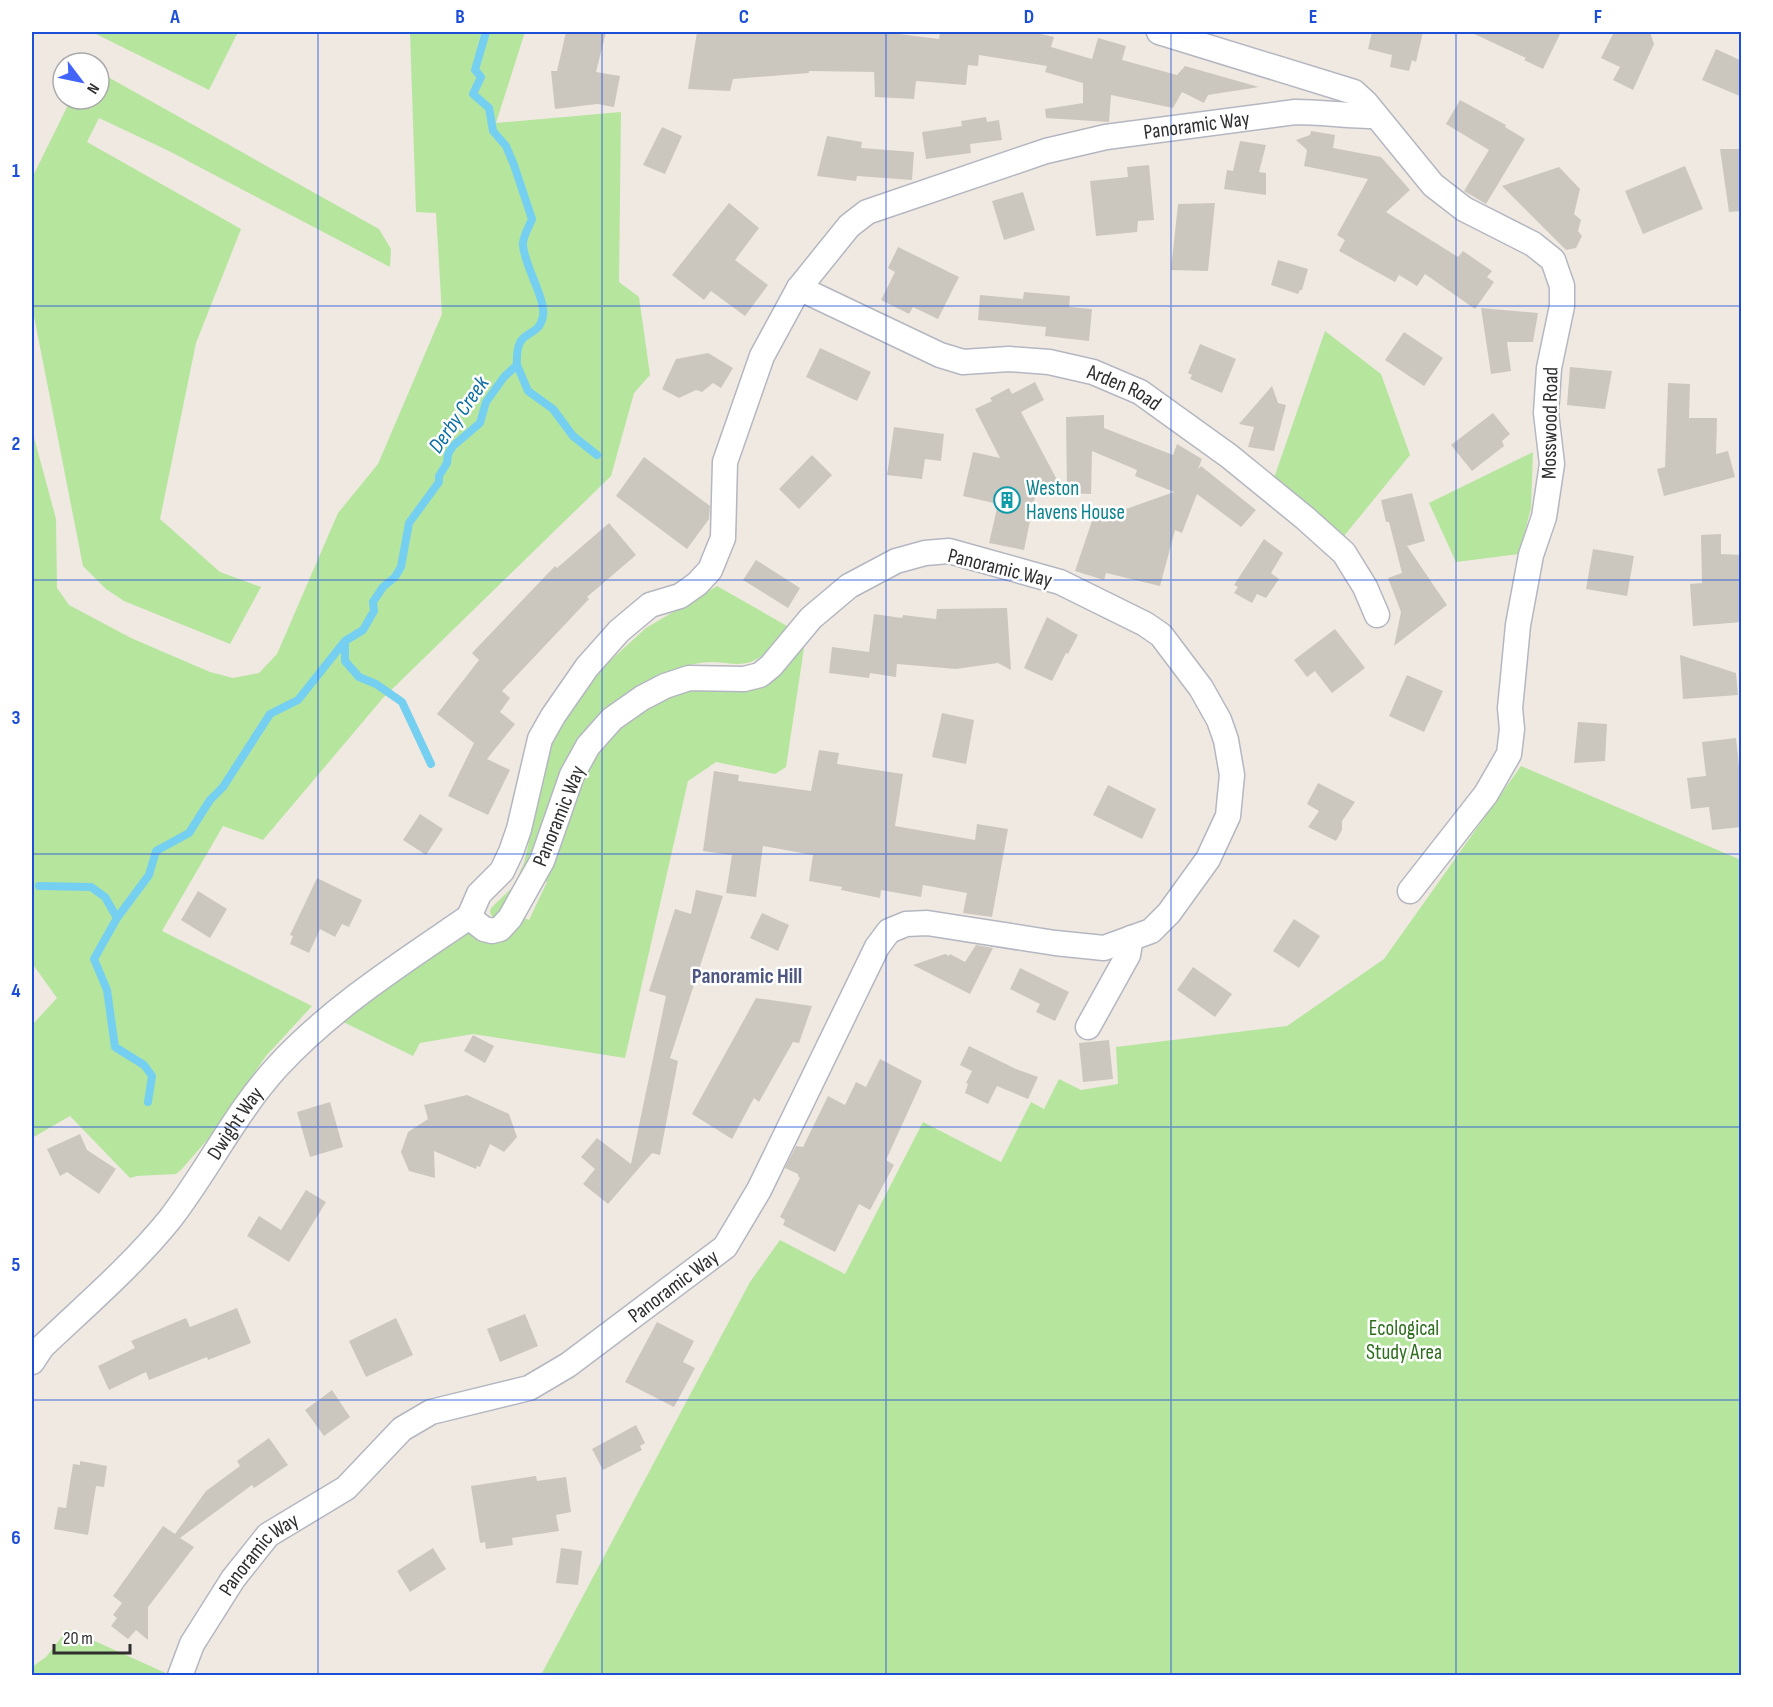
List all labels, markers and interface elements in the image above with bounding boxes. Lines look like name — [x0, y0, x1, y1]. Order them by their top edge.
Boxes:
text: A — [169, 5, 180, 29]
text: B — [455, 5, 465, 29]
text: C — [739, 5, 749, 29]
text: D — [1024, 5, 1034, 29]
text: E — [1309, 5, 1317, 29]
text: F — [1594, 5, 1602, 29]
north arrow — [51, 51, 111, 111]
text: N — [82, 79, 103, 97]
street label: Panoramic Way — [1142, 106, 1251, 144]
text: 1 — [12, 159, 20, 183]
street label: Arden Road — [1084, 358, 1166, 416]
street label: Mosswood Road — [1537, 367, 1563, 479]
water label: Derby Creek — [423, 371, 496, 459]
text: 2 — [12, 432, 20, 456]
place label: Weston Havens House — [1026, 476, 1125, 525]
building icon: Weston Havens House — [992, 485, 1022, 515]
street label: Panoramic Way — [945, 543, 1055, 593]
text: 3 — [12, 706, 21, 730]
street label: Panoramic Way — [527, 762, 591, 870]
district label: Panoramic Hill — [692, 963, 802, 990]
text: 4 — [11, 979, 21, 1003]
street label: Dwight Way — [202, 1082, 268, 1164]
street label: Panoramic Way — [623, 1244, 723, 1328]
text: 5 — [12, 1253, 21, 1277]
park label: Ecological Study Area — [1366, 1316, 1442, 1365]
street label: Panoramic Way — [213, 1507, 303, 1600]
text: 6 — [11, 1526, 21, 1550]
scale bar — [54, 1617, 130, 1655]
text: 20 m — [63, 1628, 93, 1649]

